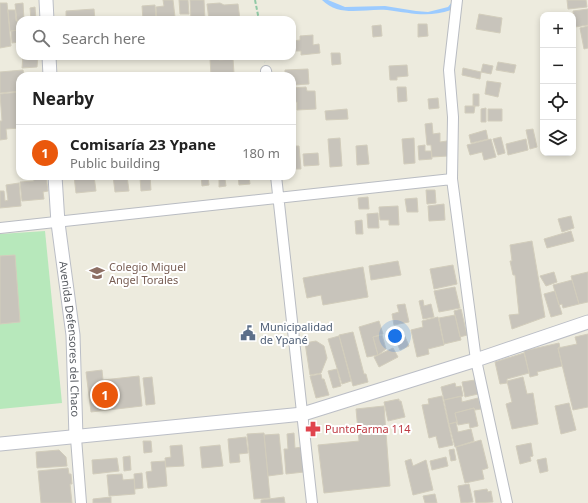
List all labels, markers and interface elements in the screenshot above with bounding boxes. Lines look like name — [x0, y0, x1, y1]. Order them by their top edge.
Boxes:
map controls — [540, 12, 576, 156]
button: + — [540, 12, 576, 48]
search box — [16, 16, 296, 60]
icon: search — [30, 27, 52, 49]
text: Search here — [62, 28, 145, 48]
button: − — [540, 48, 576, 84]
button: locate — [540, 84, 576, 120]
text: Nearby — [32, 87, 94, 110]
button: layers — [540, 120, 576, 156]
text: Comisaría 23 Ypane — [70, 134, 216, 154]
text: 1 — [41, 144, 49, 162]
text: 180 m — [242, 144, 280, 162]
text: Public building — [70, 154, 160, 172]
place label: Colegio Miguel Angel Torales — [109, 259, 186, 287]
street label: Avenida Defensores del Chaco — [56, 260, 83, 418]
school or university icon: Colegio Miguel Angel Torales — [88, 264, 106, 282]
place label: Municipalidad de Ypané — [260, 319, 333, 347]
public building icon: Municipalidad de Ypané — [239, 324, 257, 342]
your location — [385, 326, 405, 346]
pin: 1 — [92, 380, 118, 410]
pharmacy icon: PuntoFarma 114 — [304, 420, 322, 438]
place label: PuntoFarma 114 — [325, 421, 411, 436]

